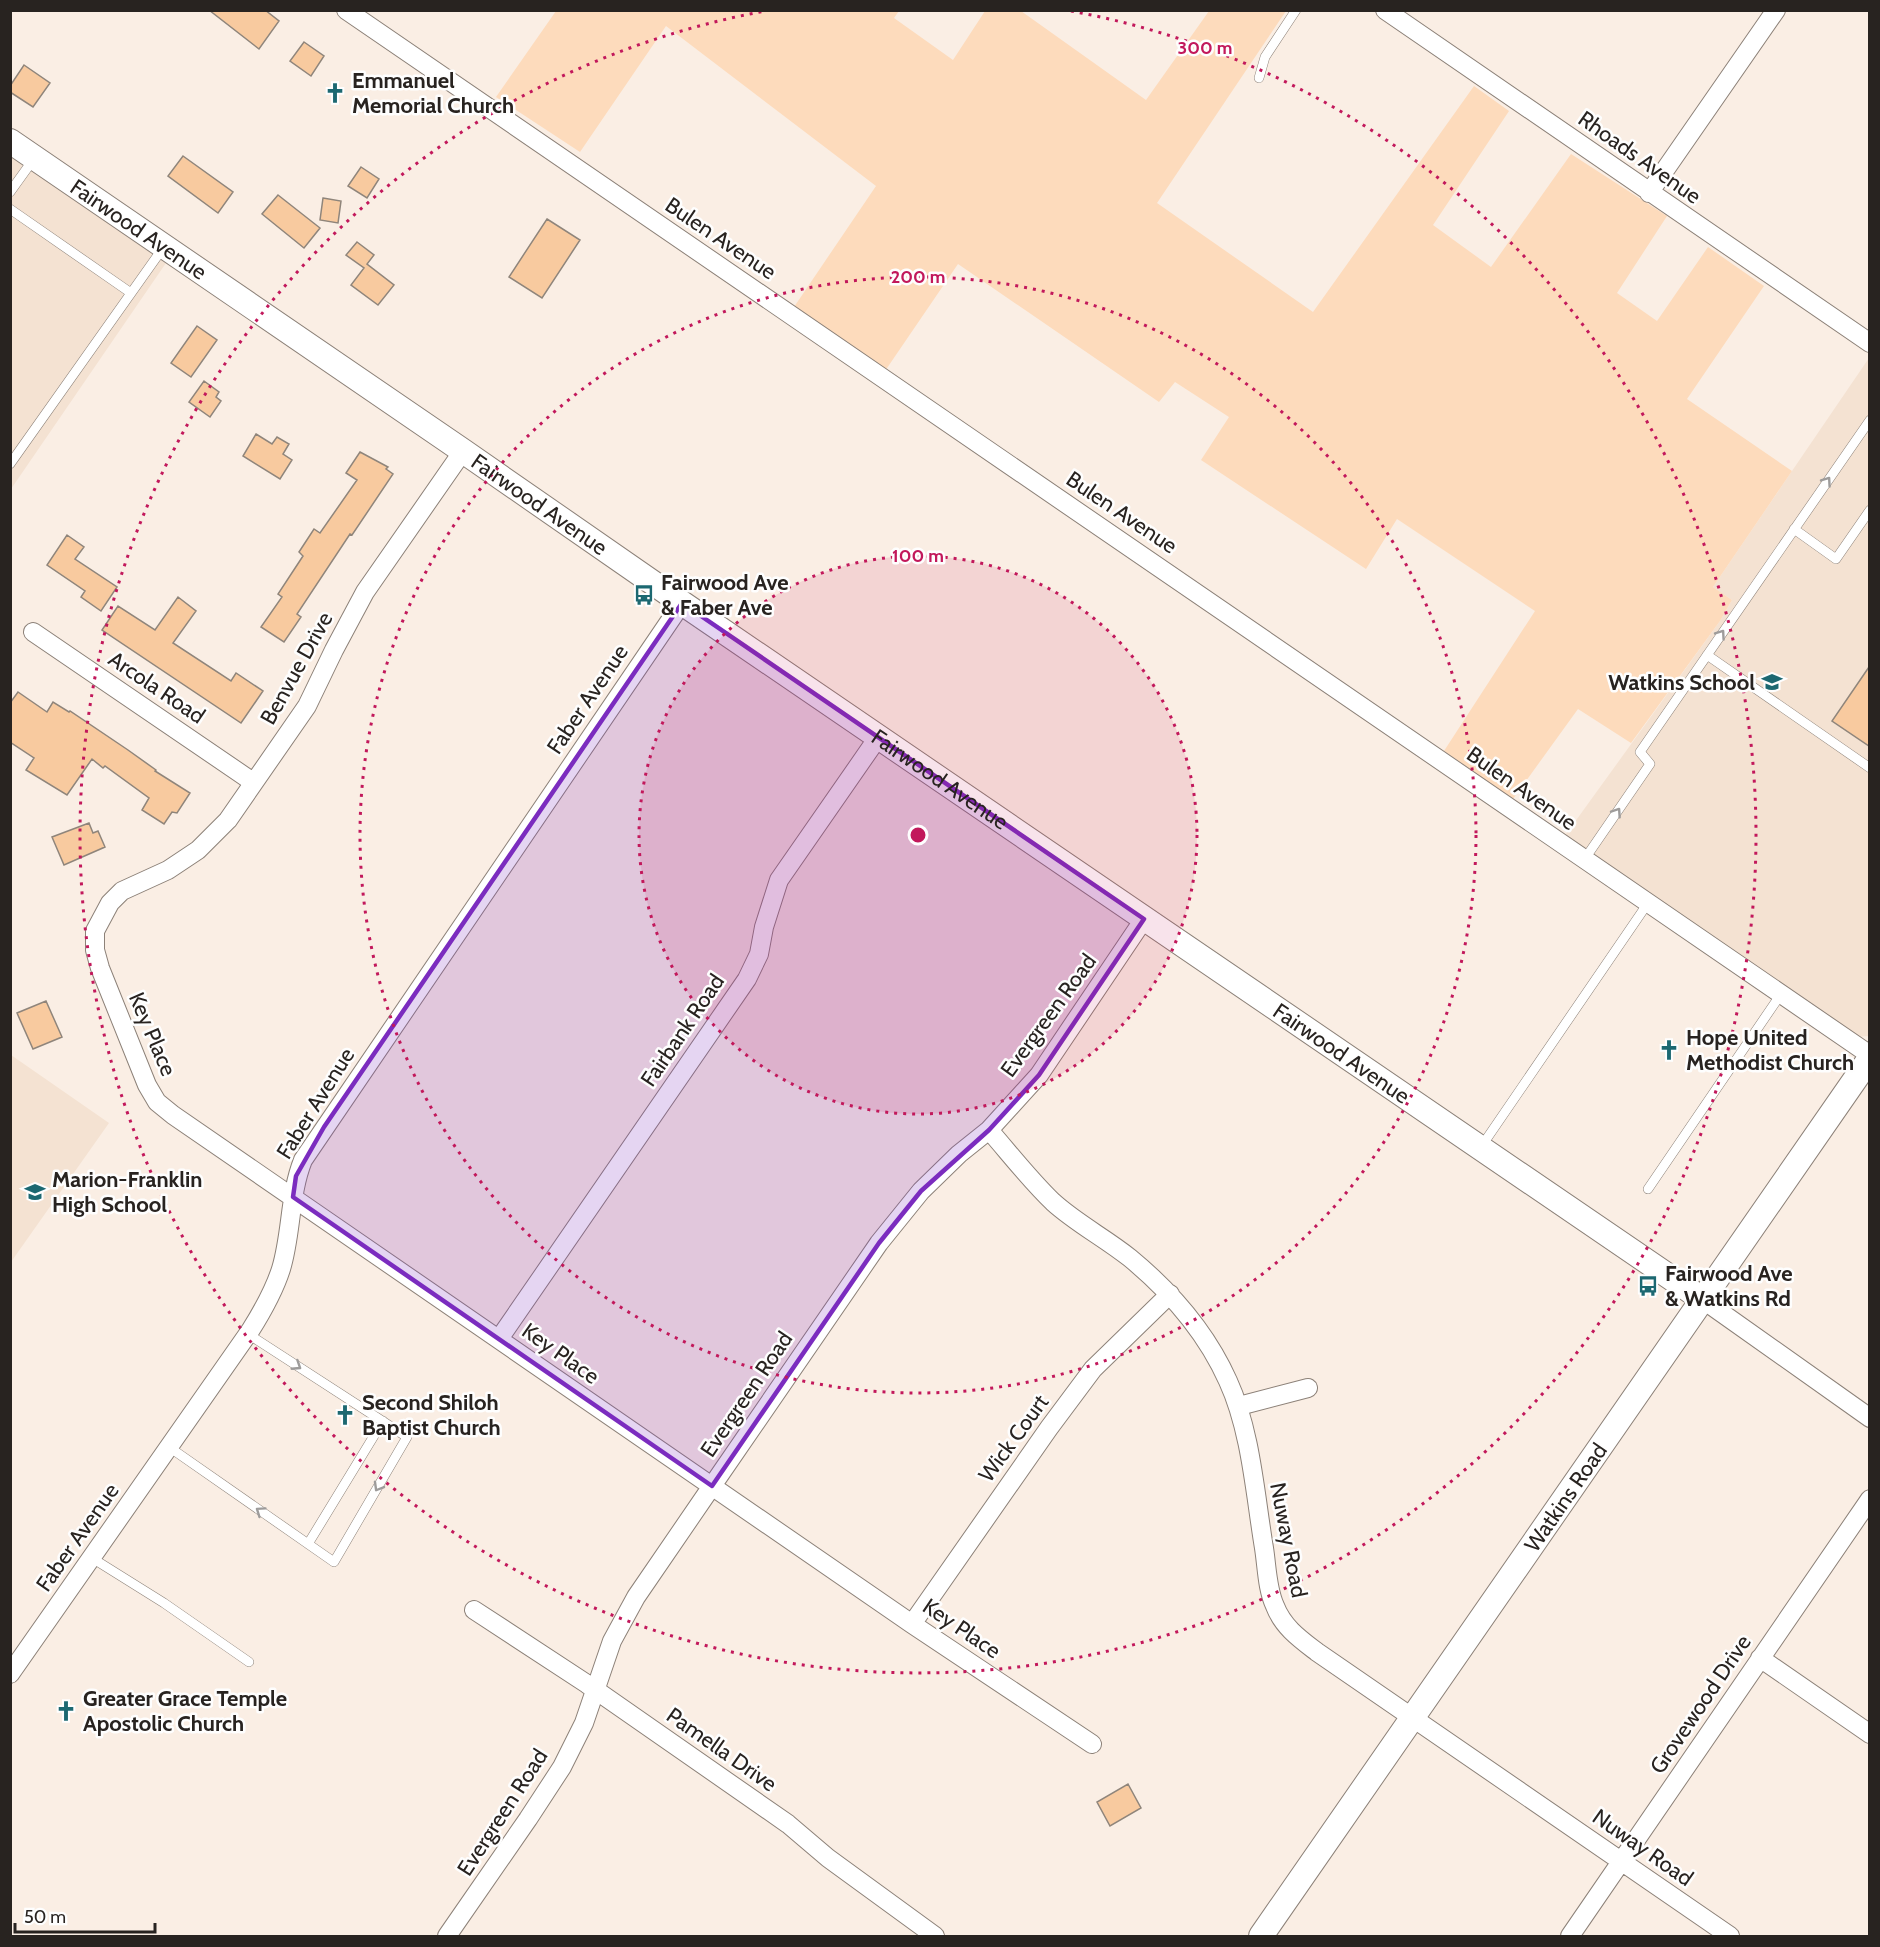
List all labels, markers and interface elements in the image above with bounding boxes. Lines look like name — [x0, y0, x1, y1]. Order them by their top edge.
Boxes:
text: 300 m — [1178, 37, 1232, 59]
place label: Emmanuel Memorial Church — [352, 67, 514, 119]
church icon: Emmanuel Memorial Church — [323, 81, 347, 105]
street label: Rhoads Avenue — [1573, 105, 1706, 210]
street label: Fairwood Avenue — [65, 173, 212, 286]
street label: Bulen Avenue — [660, 191, 781, 285]
text: 200 m — [891, 266, 945, 288]
street label: Fairwood Avenue — [466, 448, 612, 561]
street label: Bulen Avenue — [1061, 465, 1182, 559]
one-way arrow — [1820, 477, 1831, 488]
text: 100 m — [892, 545, 944, 567]
place label: Fairwood Ave & Faber Ave — [661, 569, 789, 621]
bus stop icon: Fairwood Ave & Faber Ave — [632, 583, 656, 607]
street label: Benvue Drive — [254, 607, 338, 729]
one-way arrow — [1714, 629, 1725, 640]
street label: Faber Avenue — [541, 640, 634, 759]
street label: Arcola Road — [103, 645, 210, 730]
place label: Watkins School — [1608, 669, 1755, 696]
school or university icon: Watkins School — [1760, 670, 1784, 694]
street label: Fairwood Avenue — [866, 723, 1013, 836]
street label: Bulen Avenue — [1462, 741, 1582, 836]
one-way arrow — [1610, 807, 1621, 818]
centre of rings — [908, 825, 928, 845]
street label: Evergreen Road — [995, 948, 1102, 1082]
street label: Fairbank Road — [635, 969, 730, 1092]
street label: Key Place — [123, 988, 182, 1080]
street label: Fairwood Avenue — [1268, 997, 1415, 1110]
place label: Hope United Methodist Church — [1686, 1024, 1854, 1076]
church icon: Hope United Methodist Church — [1657, 1038, 1681, 1062]
street label: Faber Avenue — [271, 1043, 360, 1164]
place label: Marion-Franklin High School — [52, 1166, 202, 1218]
school or university icon: Marion-Franklin High School — [23, 1180, 47, 1204]
place label: Fairwood Ave & Watkins Rd — [1665, 1260, 1793, 1312]
bus stop icon: Fairwood Ave & Watkins Rd — [1636, 1274, 1660, 1298]
street label: Key Place — [517, 1317, 605, 1390]
street label: Evergreen Road — [694, 1326, 798, 1462]
one-way arrow — [290, 1359, 301, 1370]
place label: Second Shiloh Baptist Church — [362, 1389, 501, 1441]
street label: Wick Court — [973, 1389, 1054, 1487]
church icon: Second Shiloh Baptist Church — [333, 1403, 357, 1427]
street label: Watkins Road — [1519, 1438, 1613, 1557]
street label: Faber Avenue — [30, 1478, 125, 1597]
street label: Nuway Road — [1264, 1480, 1313, 1600]
one-way arrow — [373, 1481, 385, 1491]
one-way arrow — [256, 1507, 267, 1518]
street label: Key Place — [918, 1593, 1006, 1664]
street label: Grovewood Drive — [1644, 1630, 1757, 1779]
place label: Greater Grace Temple Apostolic Church — [83, 1685, 287, 1737]
church icon: Greater Grace Temple Apostolic Church — [54, 1699, 78, 1723]
street label: Pamella Drive — [661, 1701, 782, 1797]
street label: Evergreen Road — [451, 1744, 553, 1881]
street label: Nuway Road — [1587, 1803, 1698, 1892]
scale bar — [15, 1896, 154, 1934]
text: 50 m — [24, 1906, 66, 1928]

